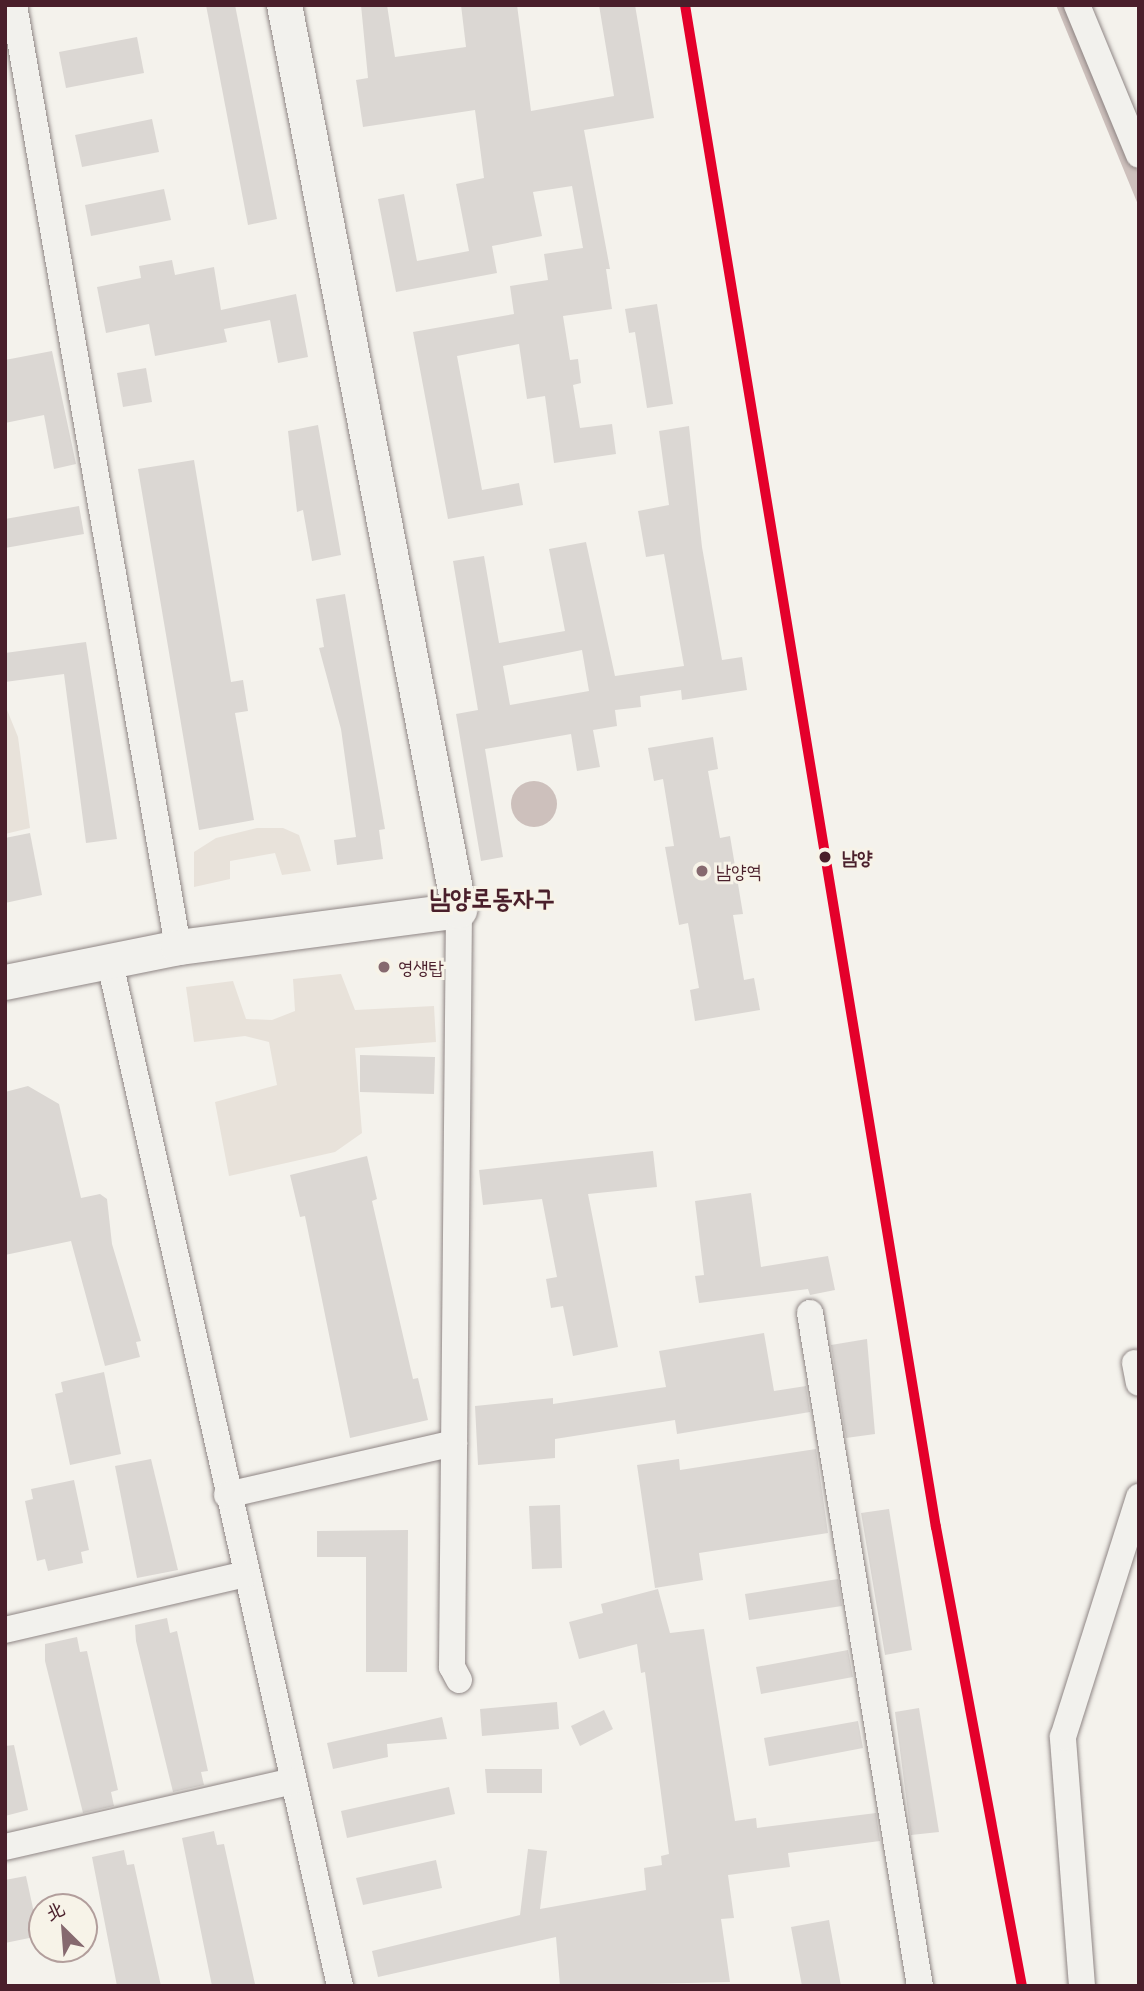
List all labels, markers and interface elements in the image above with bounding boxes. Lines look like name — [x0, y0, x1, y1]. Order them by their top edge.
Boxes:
marker: 남양 — [814, 846, 836, 868]
place label: 남양 — [842, 846, 873, 868]
place label: 남양역 — [716, 860, 762, 882]
marker: 남양역 — [694, 863, 710, 879]
district label: 남양로동자구 — [429, 882, 555, 914]
place label: 영생탑 — [398, 956, 444, 978]
marker: 영생탑 — [376, 959, 392, 975]
north arrow — [28, 1893, 98, 1963]
text: 北 — [41, 1895, 69, 1926]

